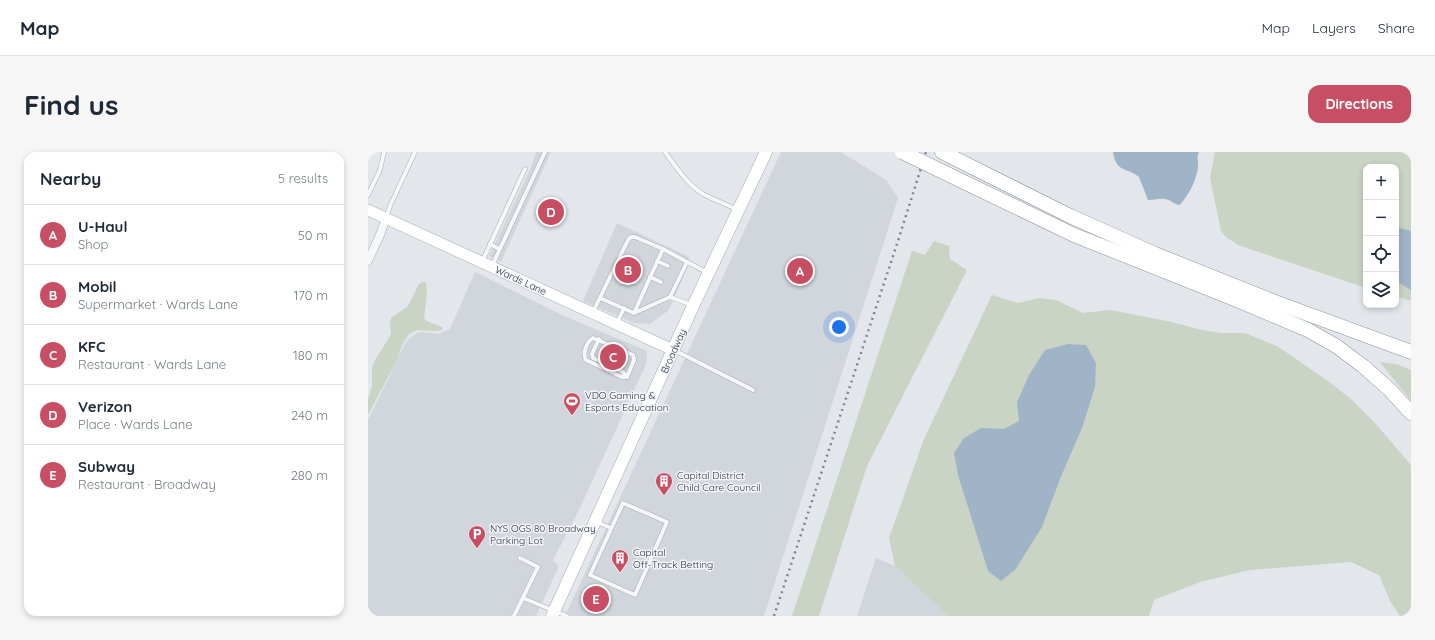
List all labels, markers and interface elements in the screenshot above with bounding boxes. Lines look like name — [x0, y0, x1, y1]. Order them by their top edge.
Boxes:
text: Map — [20, 16, 59, 40]
text: Map — [1261, 19, 1290, 37]
text: Layers — [1312, 19, 1356, 37]
text: Share — [1378, 19, 1415, 37]
button: Directions — [1308, 85, 1411, 123]
text: Find us — [24, 87, 118, 122]
map controls — [1363, 164, 1399, 308]
button: + — [1363, 164, 1399, 200]
text: Nearby — [40, 168, 101, 189]
text: 5 results — [278, 170, 328, 186]
pin: D — [538, 197, 564, 227]
button: − — [1363, 200, 1399, 236]
text: U-Haul — [78, 217, 127, 236]
text: A — [49, 227, 57, 243]
text: 50 m — [298, 227, 328, 243]
text: Shop — [78, 236, 108, 252]
button: locate — [1363, 236, 1399, 272]
pin: B — [615, 255, 641, 285]
pin: A — [787, 256, 813, 286]
street label: Wards Lane — [493, 263, 549, 298]
button: layers — [1363, 272, 1399, 308]
text: Mobil — [78, 277, 117, 296]
text: B — [49, 287, 57, 303]
text: 170 m — [293, 287, 328, 303]
text: Supermarket · Wards Lane — [78, 296, 238, 312]
your location — [829, 317, 849, 337]
street label: Broadway — [658, 327, 689, 376]
text: KFC — [78, 337, 106, 356]
pin: C — [600, 342, 626, 372]
text: C — [49, 347, 57, 363]
text: 180 m — [293, 347, 328, 363]
text: Restaurant · Wards Lane — [78, 356, 226, 372]
place label: VDO Gaming & Esports Education — [585, 389, 668, 414]
sports icon: VDO Gaming & Esports Education — [562, 391, 582, 416]
text: Verizon — [78, 397, 132, 416]
text: D — [48, 407, 58, 423]
text: 240 m — [291, 407, 328, 423]
text: Place · Wards Lane — [78, 416, 193, 432]
text: Subway — [78, 457, 135, 476]
text: E — [49, 467, 57, 483]
text: 280 m — [291, 467, 328, 483]
place label: Capital District Child Care Council — [677, 469, 761, 494]
building icon: Capital District Child Care Council — [654, 471, 674, 496]
text: Restaurant · Broadway — [78, 476, 216, 492]
place label: NYS OGS 80 Broadway Parking Lot — [490, 522, 596, 547]
parking icon: NYS OGS 80 Broadway Parking Lot — [467, 524, 487, 549]
place label: Capital Off-Track Betting — [633, 546, 713, 571]
building icon: Capital Off-Track Betting — [610, 548, 630, 573]
pin: E — [583, 584, 609, 614]

